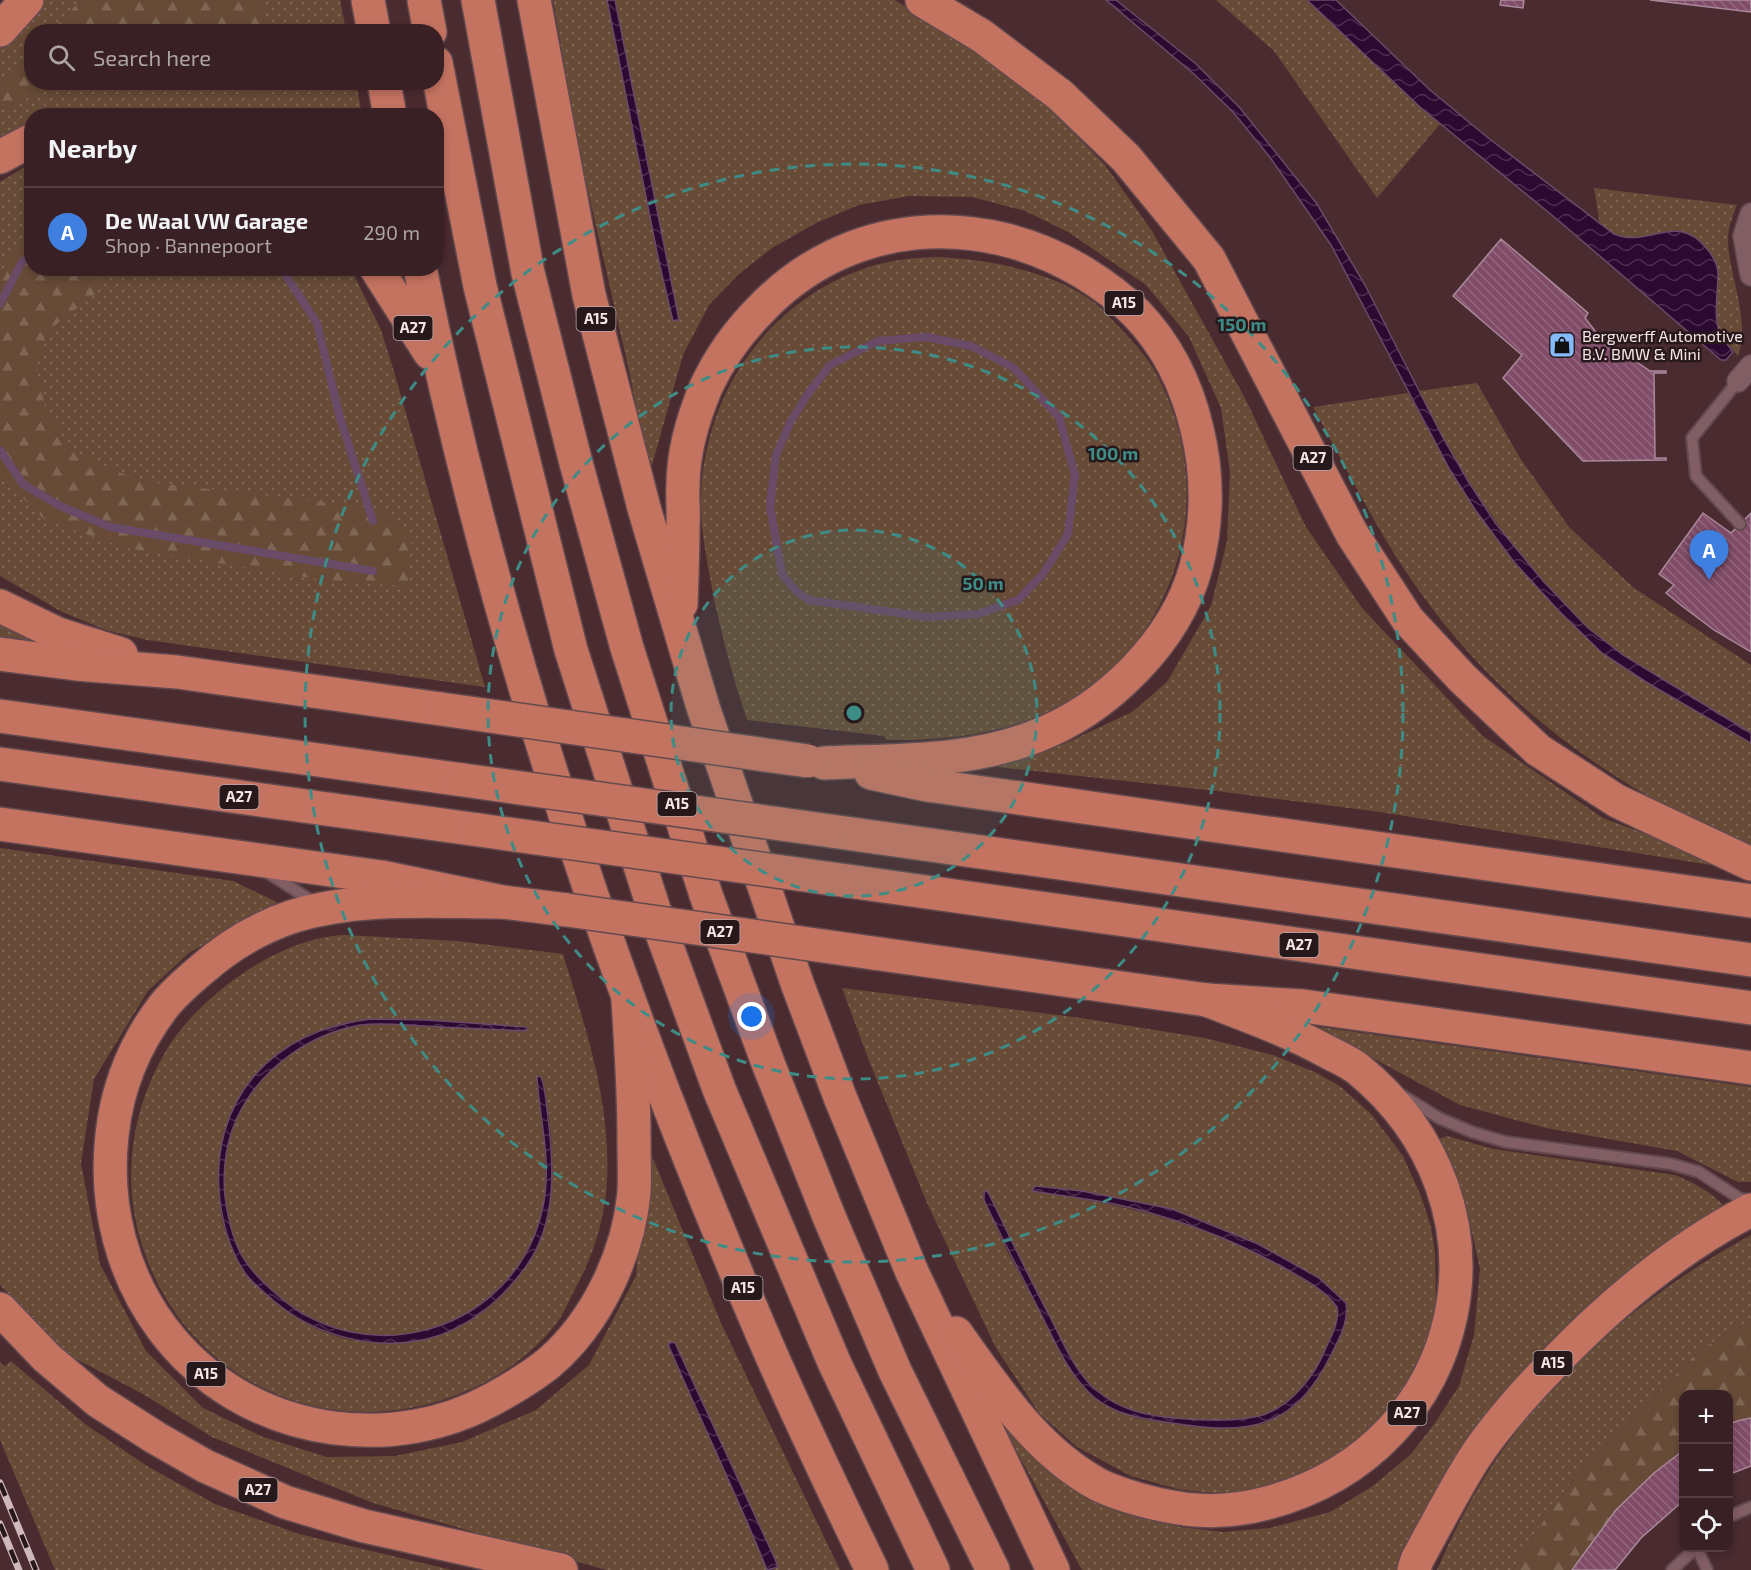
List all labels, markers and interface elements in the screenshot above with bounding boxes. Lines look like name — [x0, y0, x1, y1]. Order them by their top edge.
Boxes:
search box — [24, 24, 444, 90]
icon: search — [45, 41, 78, 74]
text: Search here — [93, 44, 211, 70]
text: Nearby — [48, 132, 137, 163]
text: De Waal VW Garage — [105, 207, 308, 233]
text: A — [61, 220, 74, 244]
text: 290 m — [363, 220, 420, 244]
text: Shop · Bannepoort — [105, 233, 272, 257]
road number: A15 — [1104, 291, 1144, 315]
road number: A15 — [576, 307, 616, 331]
text: 150 m — [1218, 313, 1266, 335]
road number: A27 — [394, 316, 432, 340]
place label: Bergwerff Automotive B.V. BMW & Mini — [1582, 326, 1743, 363]
shop icon: Bergwerff Automotive B.V. BMW & Mini — [1547, 330, 1577, 360]
text: 100 m — [1088, 442, 1138, 464]
road number: A27 — [1294, 446, 1332, 470]
pin: A — [1690, 530, 1728, 580]
text: 50 m — [962, 572, 1004, 594]
centre of rings — [844, 703, 864, 723]
road number: A27 — [220, 785, 258, 809]
road number: A15 — [658, 792, 696, 816]
road number: A27 — [700, 920, 740, 944]
road number: A27 — [1280, 933, 1318, 957]
your location — [737, 1002, 766, 1031]
road number: A15 — [724, 1276, 762, 1300]
road number: A15 — [1534, 1351, 1572, 1375]
road number: A15 — [186, 1362, 226, 1386]
map controls — [1679, 1390, 1733, 1552]
button: + — [1679, 1390, 1733, 1444]
road number: A27 — [1388, 1401, 1426, 1425]
button: − — [1679, 1444, 1733, 1498]
road number: A27 — [238, 1478, 278, 1502]
button: locate — [1679, 1498, 1733, 1552]

